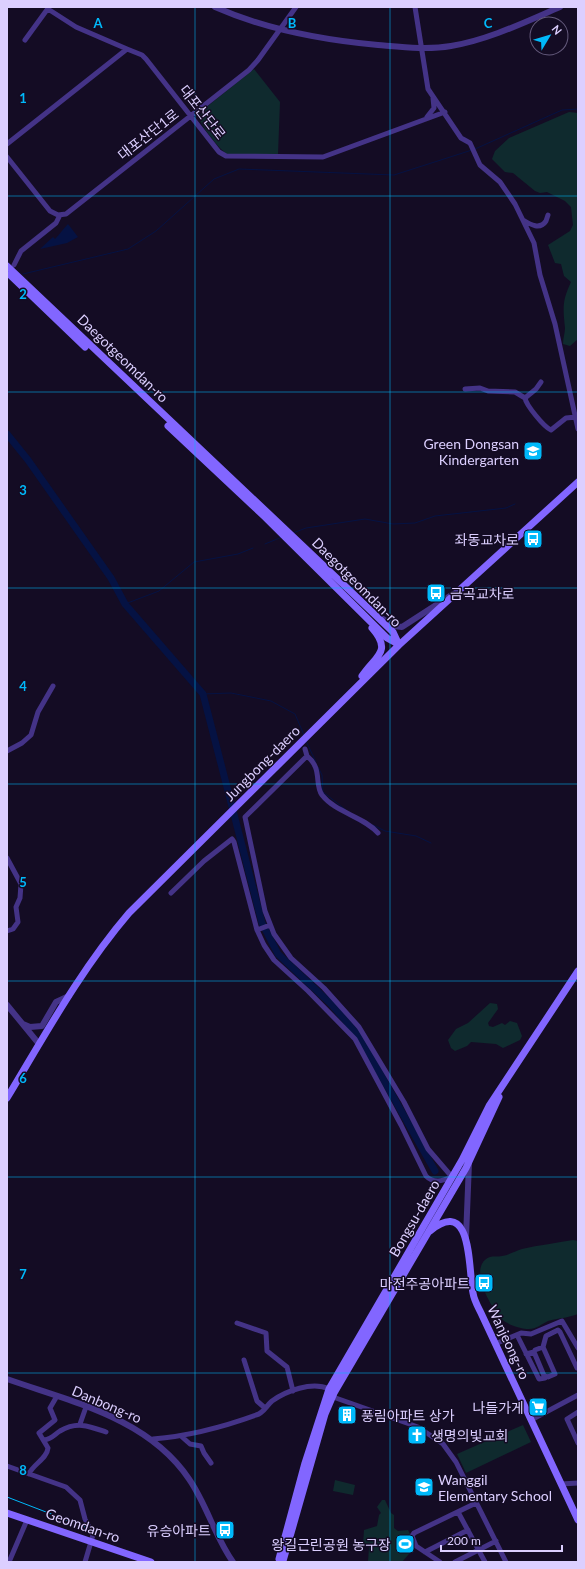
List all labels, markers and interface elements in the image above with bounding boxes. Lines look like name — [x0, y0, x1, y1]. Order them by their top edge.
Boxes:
text: A — [92, 15, 103, 31]
text: B — [288, 15, 297, 31]
text: C — [484, 15, 493, 31]
north arrow — [529, 16, 569, 56]
text: N — [550, 22, 565, 37]
street label: 대포산단로 — [176, 81, 230, 143]
text: 1 — [19, 90, 27, 106]
street label: 대포산단1로 — [114, 105, 182, 163]
text: 2 — [19, 286, 27, 302]
street label: Daegotgeomdan-ro — [74, 310, 172, 406]
place label: Green Dongsan Kindergarten — [423, 435, 519, 468]
school or university icon: Green Dongsan Kindergarten — [522, 440, 544, 462]
text: 3 — [19, 482, 27, 498]
bus stop icon: 좌동교차로 — [522, 528, 544, 550]
place label: 좌동교차로 — [455, 531, 519, 548]
street label: Daegotgeomdan-ro — [309, 534, 405, 630]
bus stop icon: 금곡교차로 — [425, 582, 447, 604]
place label: 금곡교차로 — [450, 585, 515, 602]
text: 4 — [19, 678, 27, 694]
street label: Jungbong-daero — [221, 722, 303, 804]
text: 5 — [19, 874, 27, 890]
text: 6 — [19, 1070, 27, 1086]
street label: Bongsu-daero — [385, 1176, 443, 1259]
text: 7 — [19, 1266, 27, 1282]
bus stop icon: 마전주공아파트 — [473, 1272, 495, 1294]
place label: 마전주공아파트 — [380, 1275, 470, 1292]
street label: Wanjeong-ro — [484, 1302, 534, 1382]
street label: Danbong-ro — [70, 1382, 144, 1426]
supermarket icon: 나들가게 — [527, 1396, 549, 1418]
place label: 나들가게 — [472, 1399, 524, 1416]
building icon: 풍림아파트 상가 — [336, 1404, 358, 1426]
place label: 풍림아파트 상가 — [361, 1407, 455, 1424]
church icon: 생명의빛교회 — [406, 1424, 428, 1446]
place label: 생명의빛교회 — [431, 1427, 508, 1444]
text: 8 — [19, 1462, 27, 1478]
place label: Wanggil Elementary School — [438, 1471, 552, 1504]
school or university icon: Wanggil Elementary School — [413, 1476, 435, 1498]
street label: Geomdan-ro — [44, 1504, 122, 1546]
bus stop icon: 유승아파트 — [214, 1519, 236, 1541]
place label: 유승아파트 — [147, 1522, 211, 1539]
scale bar — [441, 1527, 562, 1553]
sports icon: 왕길근린공원 농구장 — [394, 1533, 416, 1555]
text: 200 m — [447, 1533, 481, 1548]
place label: 왕길근린공원 농구장 — [271, 1536, 391, 1553]

